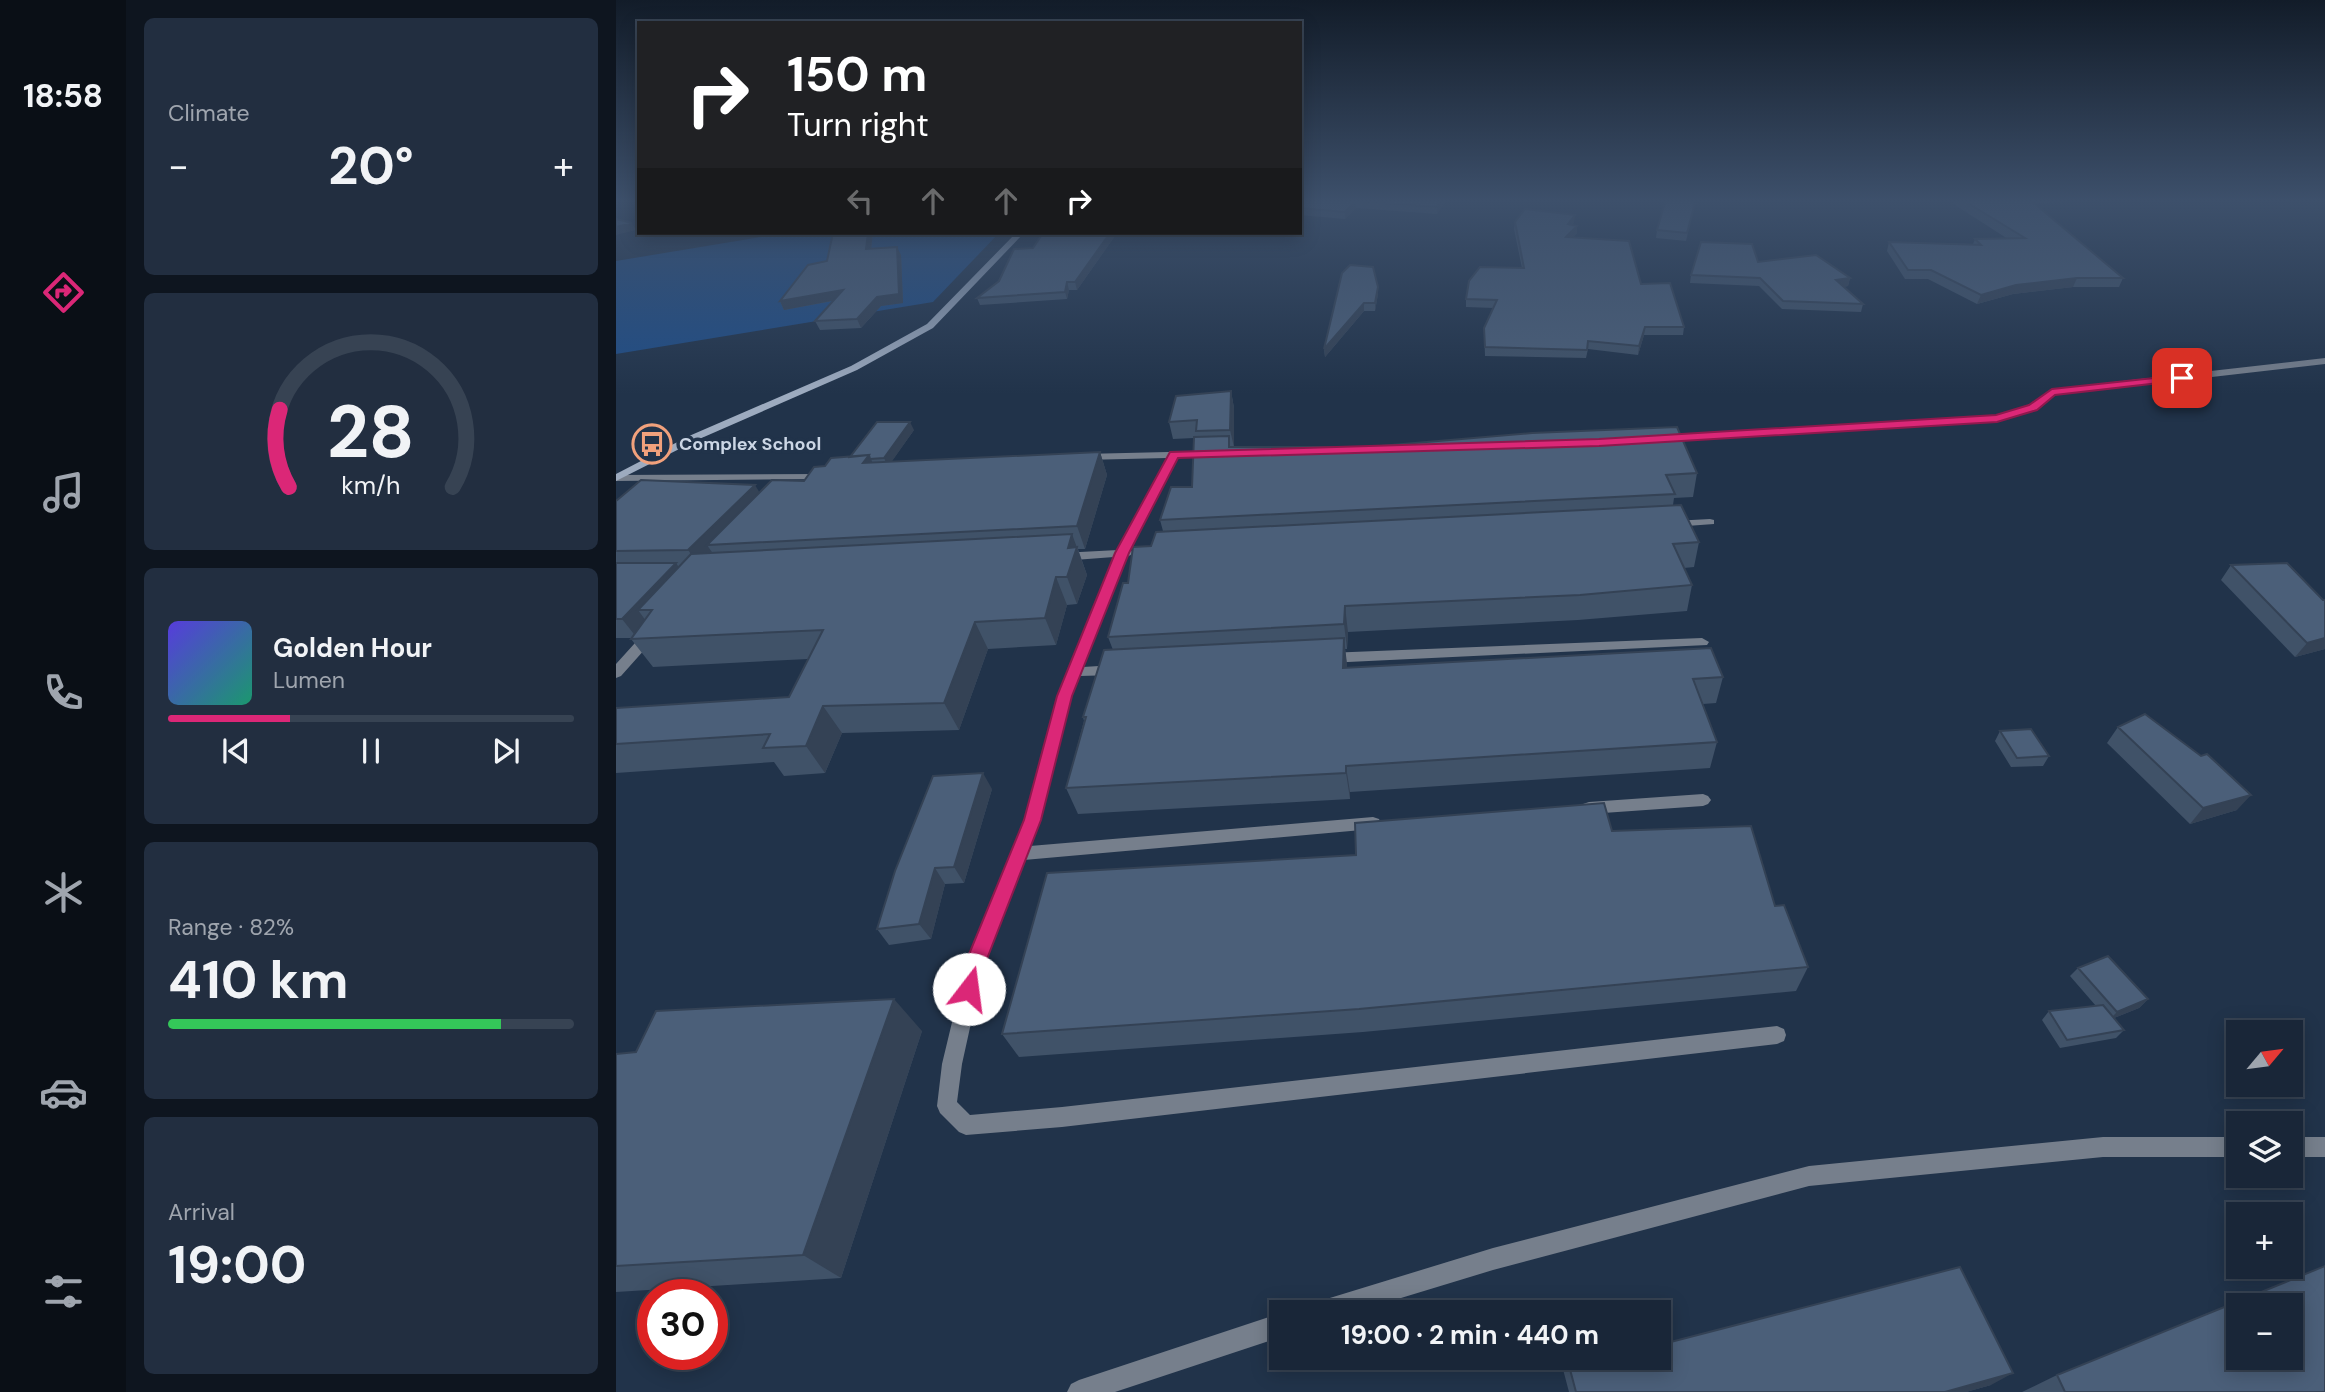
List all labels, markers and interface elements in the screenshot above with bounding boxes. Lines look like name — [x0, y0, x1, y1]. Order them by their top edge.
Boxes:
text: 150 m — [787, 42, 927, 106]
icon: right — [672, 49, 763, 140]
text: 18:58 — [23, 75, 103, 117]
text: Climate — [168, 98, 250, 128]
text: Turn right — [787, 104, 929, 146]
text: 20° — [328, 132, 414, 200]
text: − — [168, 141, 189, 191]
text: + — [553, 141, 574, 191]
icon: left — [841, 182, 879, 220]
icon: ahead — [914, 182, 952, 220]
icon: ahead — [987, 182, 1025, 220]
icon: right — [1060, 182, 1098, 220]
icon: directions — [39, 268, 88, 317]
pin — [2152, 348, 2212, 408]
icon: arrive — [2163, 359, 2201, 397]
text: 28 — [327, 386, 415, 481]
bus stop icon: Complex School — [631, 423, 673, 465]
place label: Complex School — [679, 432, 821, 456]
icon: music — [39, 468, 88, 517]
text: km/h — [341, 469, 401, 502]
text: Golden Hour — [273, 631, 432, 665]
text: Lumen — [273, 665, 345, 695]
icon: phone — [39, 668, 88, 717]
icon: previous — [217, 732, 255, 770]
icon: pause — [352, 732, 390, 770]
icon: next — [487, 732, 525, 770]
icon: climate — [39, 868, 88, 917]
text: Range · 82% — [168, 912, 294, 942]
text: 410 km — [168, 946, 349, 1014]
position arrow — [932, 952, 1006, 1026]
north arrow — [2226, 1020, 2303, 1097]
map controls — [2226, 1020, 2303, 1370]
icon: car — [39, 1068, 88, 1117]
button: layers — [2226, 1111, 2303, 1188]
text: Arrival — [168, 1197, 235, 1227]
button: + — [2226, 1202, 2303, 1279]
text: 19:00 — [168, 1231, 306, 1299]
icon: filters — [39, 1267, 88, 1316]
speed limit sign: 30 — [637, 1279, 728, 1370]
button: − — [2226, 1293, 2303, 1370]
text: 19:00 · 2 min · 440 m — [1341, 1318, 1599, 1352]

